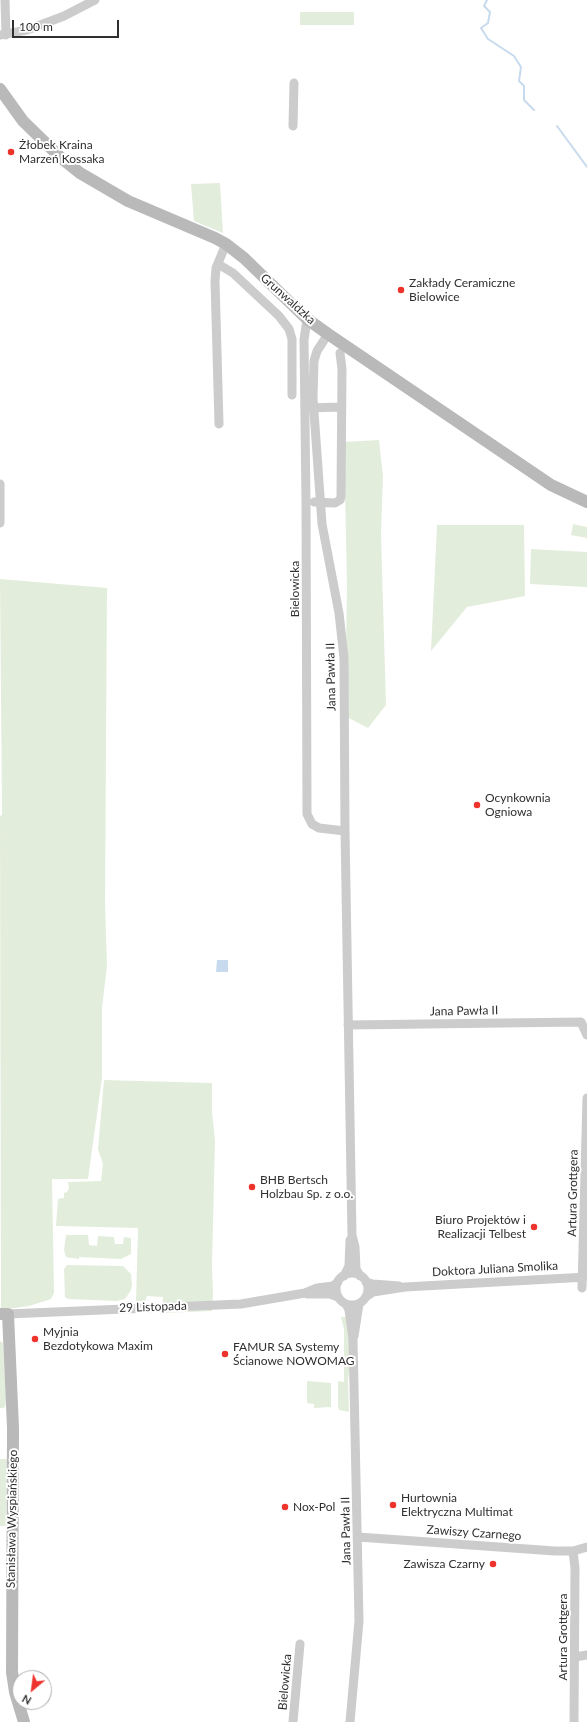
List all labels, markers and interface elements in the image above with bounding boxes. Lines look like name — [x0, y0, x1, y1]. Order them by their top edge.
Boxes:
scale bar — [14, 12, 121, 38]
text: 100 m — [19, 19, 53, 34]
place label: Żłobek Kraina Marzeń Kossaka — [19, 138, 104, 166]
marker: Żłobek Kraina Marzeń Kossaka — [6, 147, 16, 157]
street label: Grunwaldzka — [258, 271, 318, 327]
place label: Zakłady Ceramiczne Bielowice — [409, 276, 515, 304]
marker: Zakłady Ceramiczne Bielowice — [396, 285, 406, 295]
street label: Bielowicka — [288, 561, 302, 617]
street label: Jana Pawła II — [323, 643, 339, 711]
place label: Ocynkownia Ogniowa — [485, 791, 551, 819]
marker: Ocynkownia Ogniowa — [472, 800, 482, 810]
street label: Jana Pawła II — [430, 1003, 498, 1019]
street label: Artura Grottgera — [565, 1149, 581, 1237]
place label: BHB Bertsch Holzbau Sp. z o.o. — [260, 1173, 353, 1201]
marker: BHB Bertsch Holzbau Sp. z o.o. — [247, 1182, 257, 1192]
place label: Biuro Projektów i Realizacji Telbest — [435, 1213, 526, 1241]
marker: Biuro Projektów i Realizacji Telbest — [529, 1222, 539, 1232]
street label: Doktora Juliana Smolika — [432, 1259, 558, 1279]
street label: 29 Listopada — [119, 1299, 187, 1315]
place label: Myjnia Bezdotykowa Maxim — [43, 1325, 153, 1353]
marker: Myjnia Bezdotykowa Maxim — [30, 1334, 40, 1344]
place label: FAMUR SA Systemy Ścianowe NOWOMAG — [233, 1340, 355, 1368]
marker: FAMUR SA Systemy Ścianowe NOWOMAG — [220, 1349, 230, 1359]
street label: Stanisława Wyspiańskiego — [4, 1450, 20, 1588]
place label: Hurtownia Elektryczna Multimat — [401, 1491, 513, 1519]
street label: Jana Pawła II — [338, 1497, 354, 1565]
place label: Nox-Pol — [293, 1500, 335, 1514]
marker: Hurtownia Elektryczna Multimat — [388, 1500, 398, 1510]
marker: Nox-Pol — [280, 1502, 290, 1512]
street label: Zawiszy Czarnego — [426, 1523, 522, 1543]
place label: Zawisza Czarny — [403, 1557, 485, 1571]
marker: Zawisza Czarny — [488, 1559, 498, 1569]
street label: Artura Grottgera — [556, 1593, 570, 1681]
street label: Bielowicka — [275, 1653, 295, 1711]
north arrow — [12, 1670, 52, 1710]
text: N — [20, 1692, 33, 1708]

